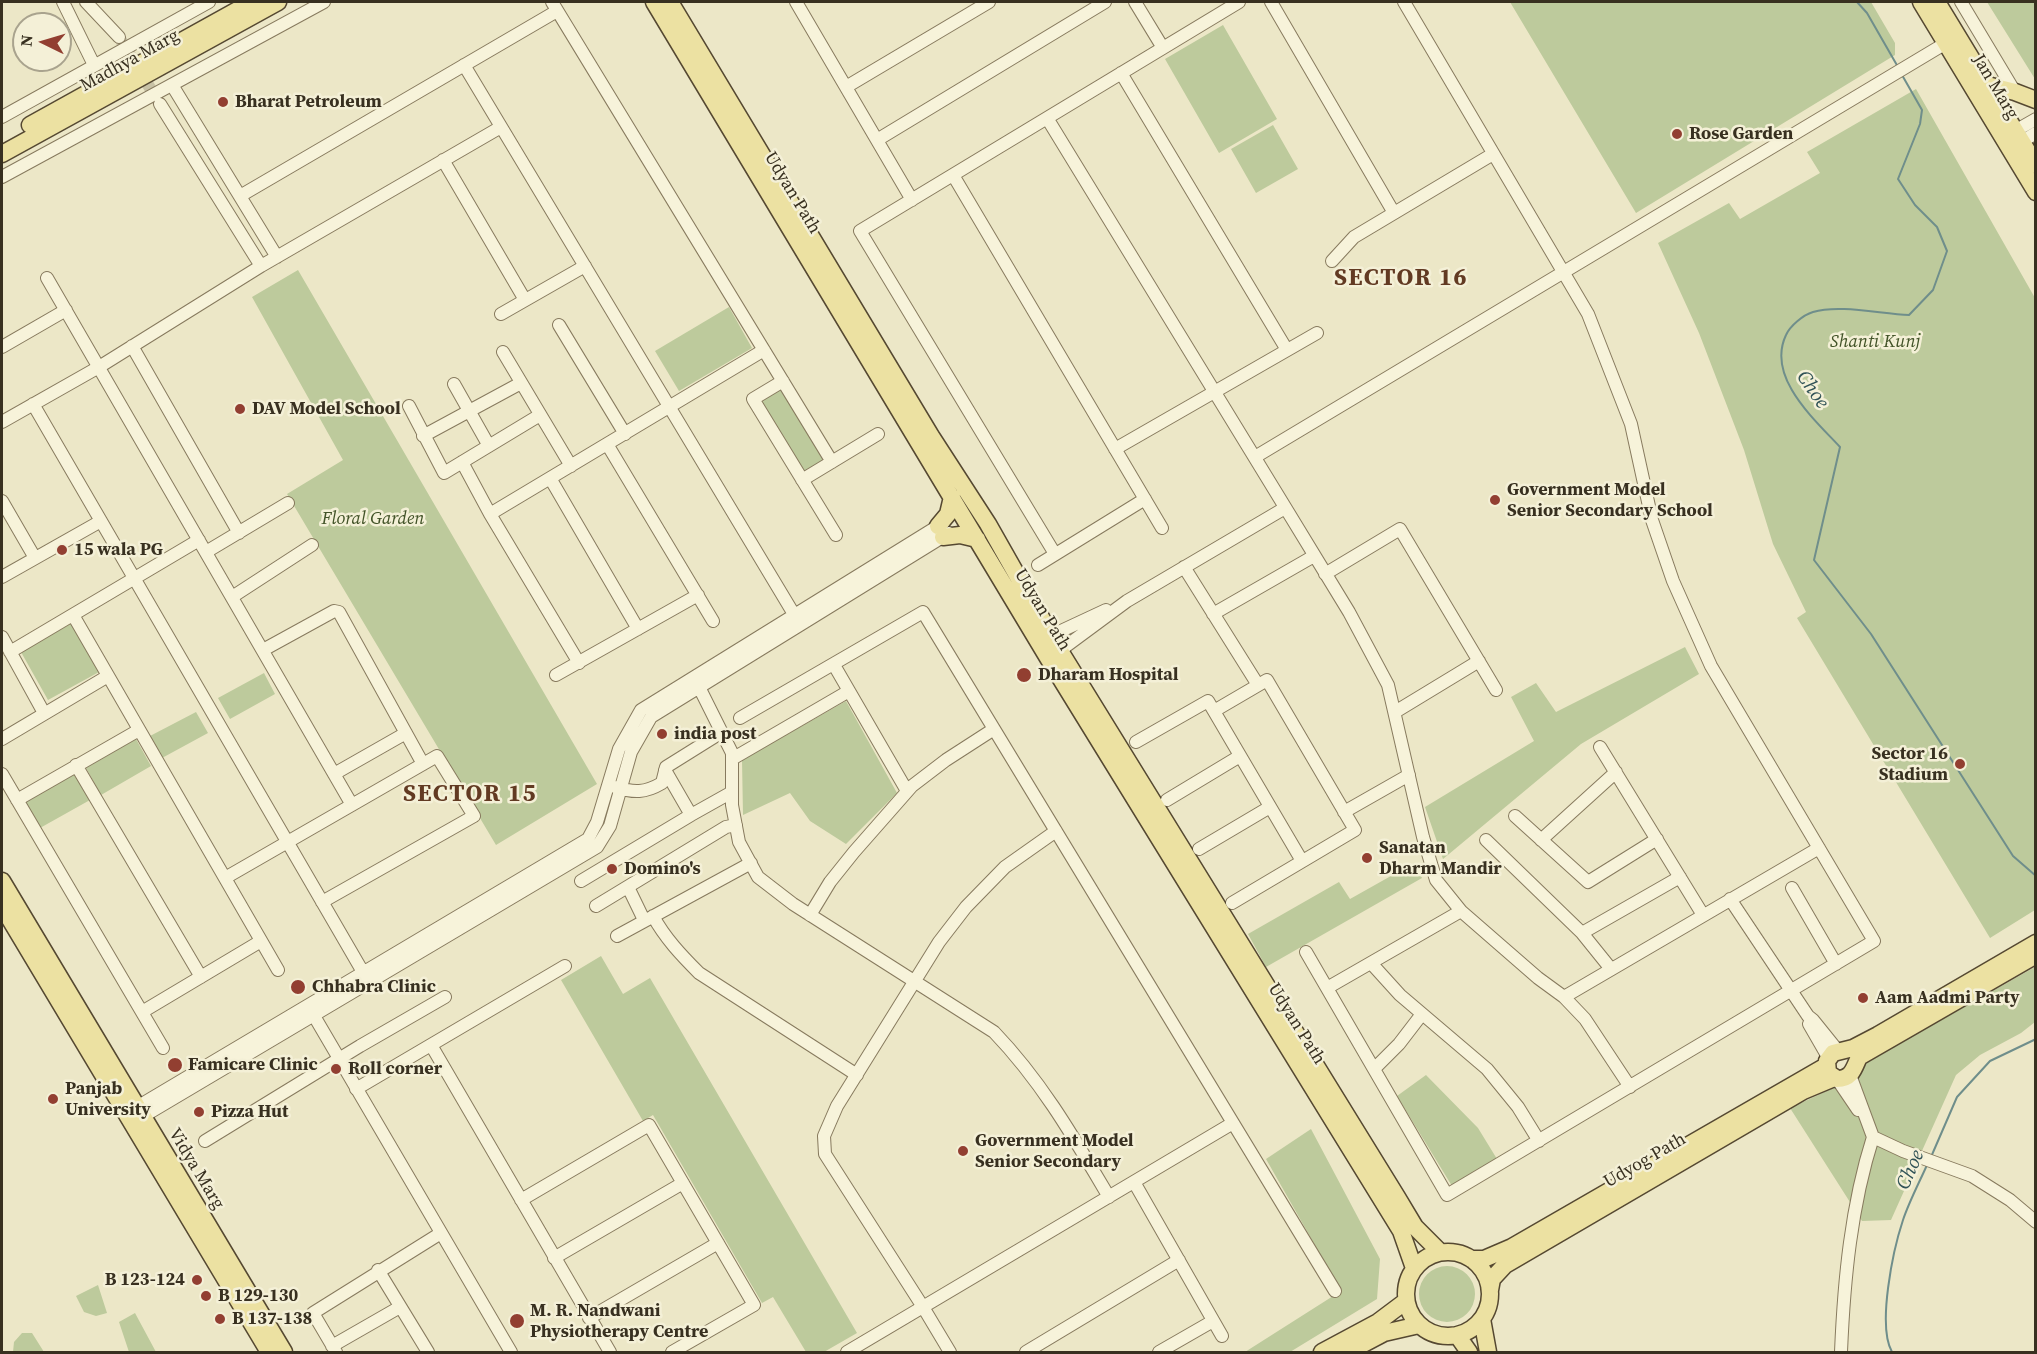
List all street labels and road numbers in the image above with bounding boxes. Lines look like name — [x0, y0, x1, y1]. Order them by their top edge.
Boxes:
street label: Madhya Marg — [77, 25, 183, 97]
street label: Jan Marg — [1967, 51, 2023, 123]
street label: Udyan Path — [759, 148, 825, 238]
street label: Udyan Path — [1009, 565, 1075, 655]
street label: Udyan Path — [1262, 979, 1330, 1069]
street label: Vidya Marg — [163, 1124, 229, 1214]
street label: Udyog Path — [1600, 1129, 1690, 1193]

